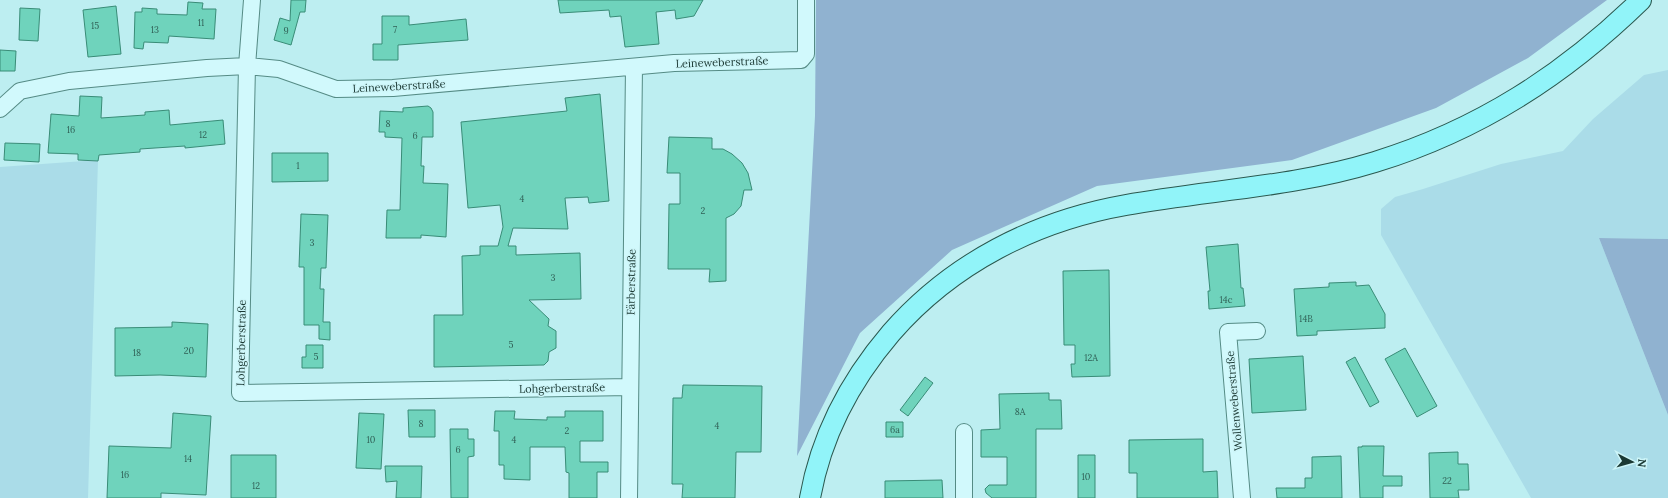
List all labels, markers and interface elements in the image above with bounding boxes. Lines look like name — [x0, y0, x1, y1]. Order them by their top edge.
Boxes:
house number: 11 — [198, 17, 204, 28]
house number: 15 — [91, 20, 99, 31]
house number: 13 — [151, 24, 159, 35]
house number: 7 — [393, 24, 397, 35]
house number: 9 — [283, 25, 289, 36]
street label: Leineweberstraße — [675, 53, 769, 71]
street label: Leineweberstraße — [352, 77, 446, 95]
house number: 8 — [385, 118, 391, 129]
house number: 16 — [67, 124, 75, 135]
house number: 12 — [199, 129, 207, 140]
house number: 6 — [412, 130, 418, 141]
house number: 1 — [296, 160, 300, 171]
house number: 4 — [520, 193, 525, 204]
house number: 2 — [701, 205, 706, 216]
house number: 3 — [309, 237, 315, 248]
street label: Färberstraße — [623, 249, 639, 315]
house number: 3 — [550, 272, 556, 283]
house number: 14c — [1220, 294, 1233, 305]
street label: Lohgerberstraße — [233, 300, 249, 386]
house number: 14B — [1299, 313, 1313, 324]
house number: 5 — [509, 339, 514, 350]
house number: 20 — [184, 345, 195, 356]
house number: 18 — [133, 347, 141, 358]
street label: Wollenweberstraße — [1223, 350, 1245, 452]
house number: 5 — [314, 351, 319, 362]
house number: 12A — [1084, 352, 1098, 363]
street label: Lohgerberstraße — [519, 380, 605, 396]
house number: 8A — [1015, 406, 1026, 417]
house number: 8 — [418, 418, 424, 429]
house number: 4 — [715, 420, 720, 431]
house number: 6a — [890, 424, 900, 435]
house number: 2 — [565, 425, 570, 436]
house number: 10 — [367, 434, 376, 445]
house number: 4 — [512, 434, 517, 445]
north arrow — [1612, 442, 1652, 482]
house number: 6 — [455, 444, 461, 455]
house number: 14 — [184, 453, 192, 464]
text: N — [1634, 458, 1649, 468]
house number: 16 — [121, 469, 129, 480]
house number: 10 — [1082, 471, 1091, 482]
house number: 22 — [1442, 475, 1452, 486]
house number: 12 — [252, 480, 260, 491]

